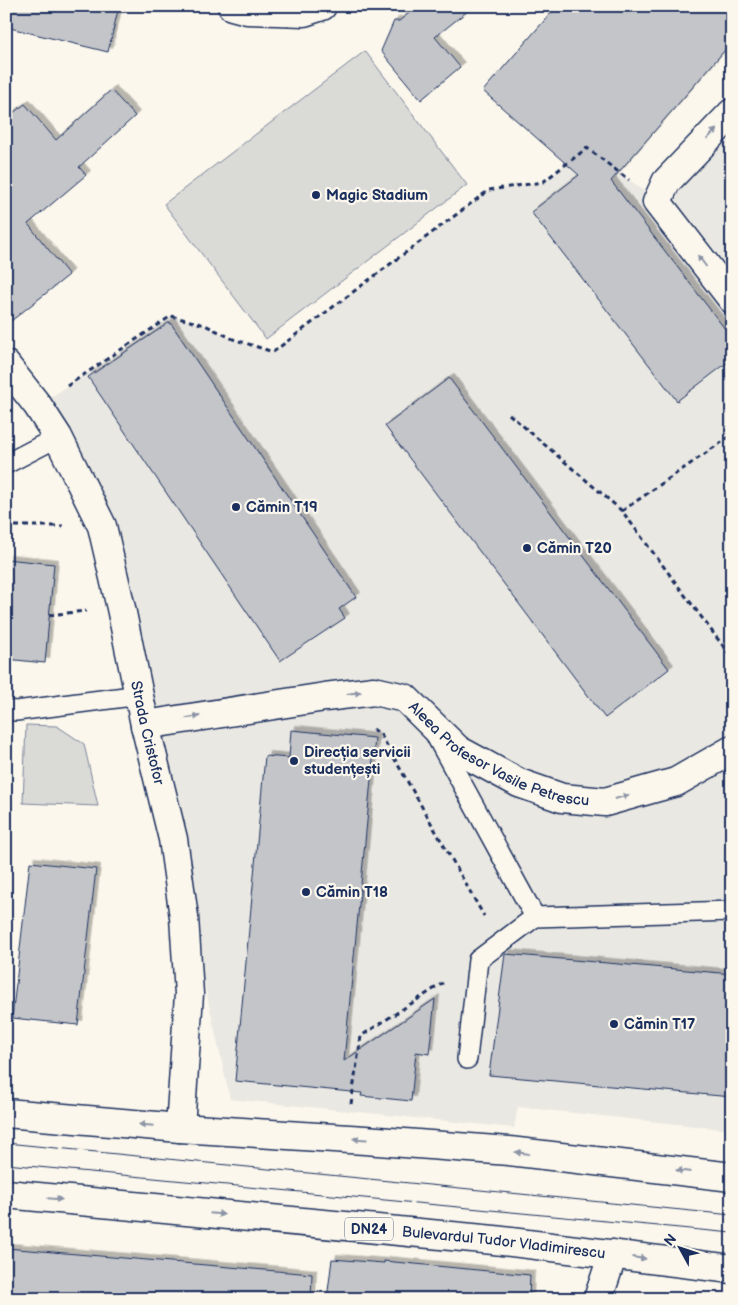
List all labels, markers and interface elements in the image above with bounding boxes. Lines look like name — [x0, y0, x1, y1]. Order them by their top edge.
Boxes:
one-way arrow — [706, 128, 718, 140]
place label: Magic Stadium — [326, 186, 428, 205]
marker: Magic Stadium — [310, 189, 322, 201]
one-way arrow — [697, 254, 707, 268]
place label: Cămin T19 — [246, 498, 318, 517]
marker: Cămin T19 — [230, 501, 242, 513]
place label: Cămin T20 — [537, 539, 612, 558]
marker: Cămin T20 — [521, 542, 533, 554]
street label: Strada Cristofor — [126, 679, 169, 787]
one-way arrow — [346, 689, 362, 697]
street label: Aleea Profesor Vasile Petrescu — [404, 698, 590, 810]
one-way arrow — [186, 713, 202, 721]
place label: Direcția servicii studențești — [304, 743, 411, 779]
marker: Direcția servicii studențești — [288, 755, 300, 767]
one-way arrow — [615, 792, 630, 800]
place label: Cămin T18 — [316, 883, 388, 902]
marker: Cămin T18 — [300, 886, 312, 898]
place label: Cămin T17 — [624, 1015, 695, 1034]
marker: Cămin T17 — [608, 1018, 620, 1030]
one-way arrow — [137, 1121, 153, 1129]
one-way arrow — [352, 1135, 368, 1143]
one-way arrow — [514, 1149, 530, 1157]
one-way arrow — [675, 1167, 691, 1175]
one-way arrow — [47, 1195, 63, 1203]
one-way arrow — [209, 1210, 225, 1218]
road number: DN24 — [345, 1218, 393, 1240]
street label: Bulevardul Tudor Vladimirescu — [401, 1222, 606, 1263]
north arrow — [656, 1222, 706, 1272]
text: N — [661, 1230, 680, 1249]
one-way arrow — [632, 1254, 648, 1262]

